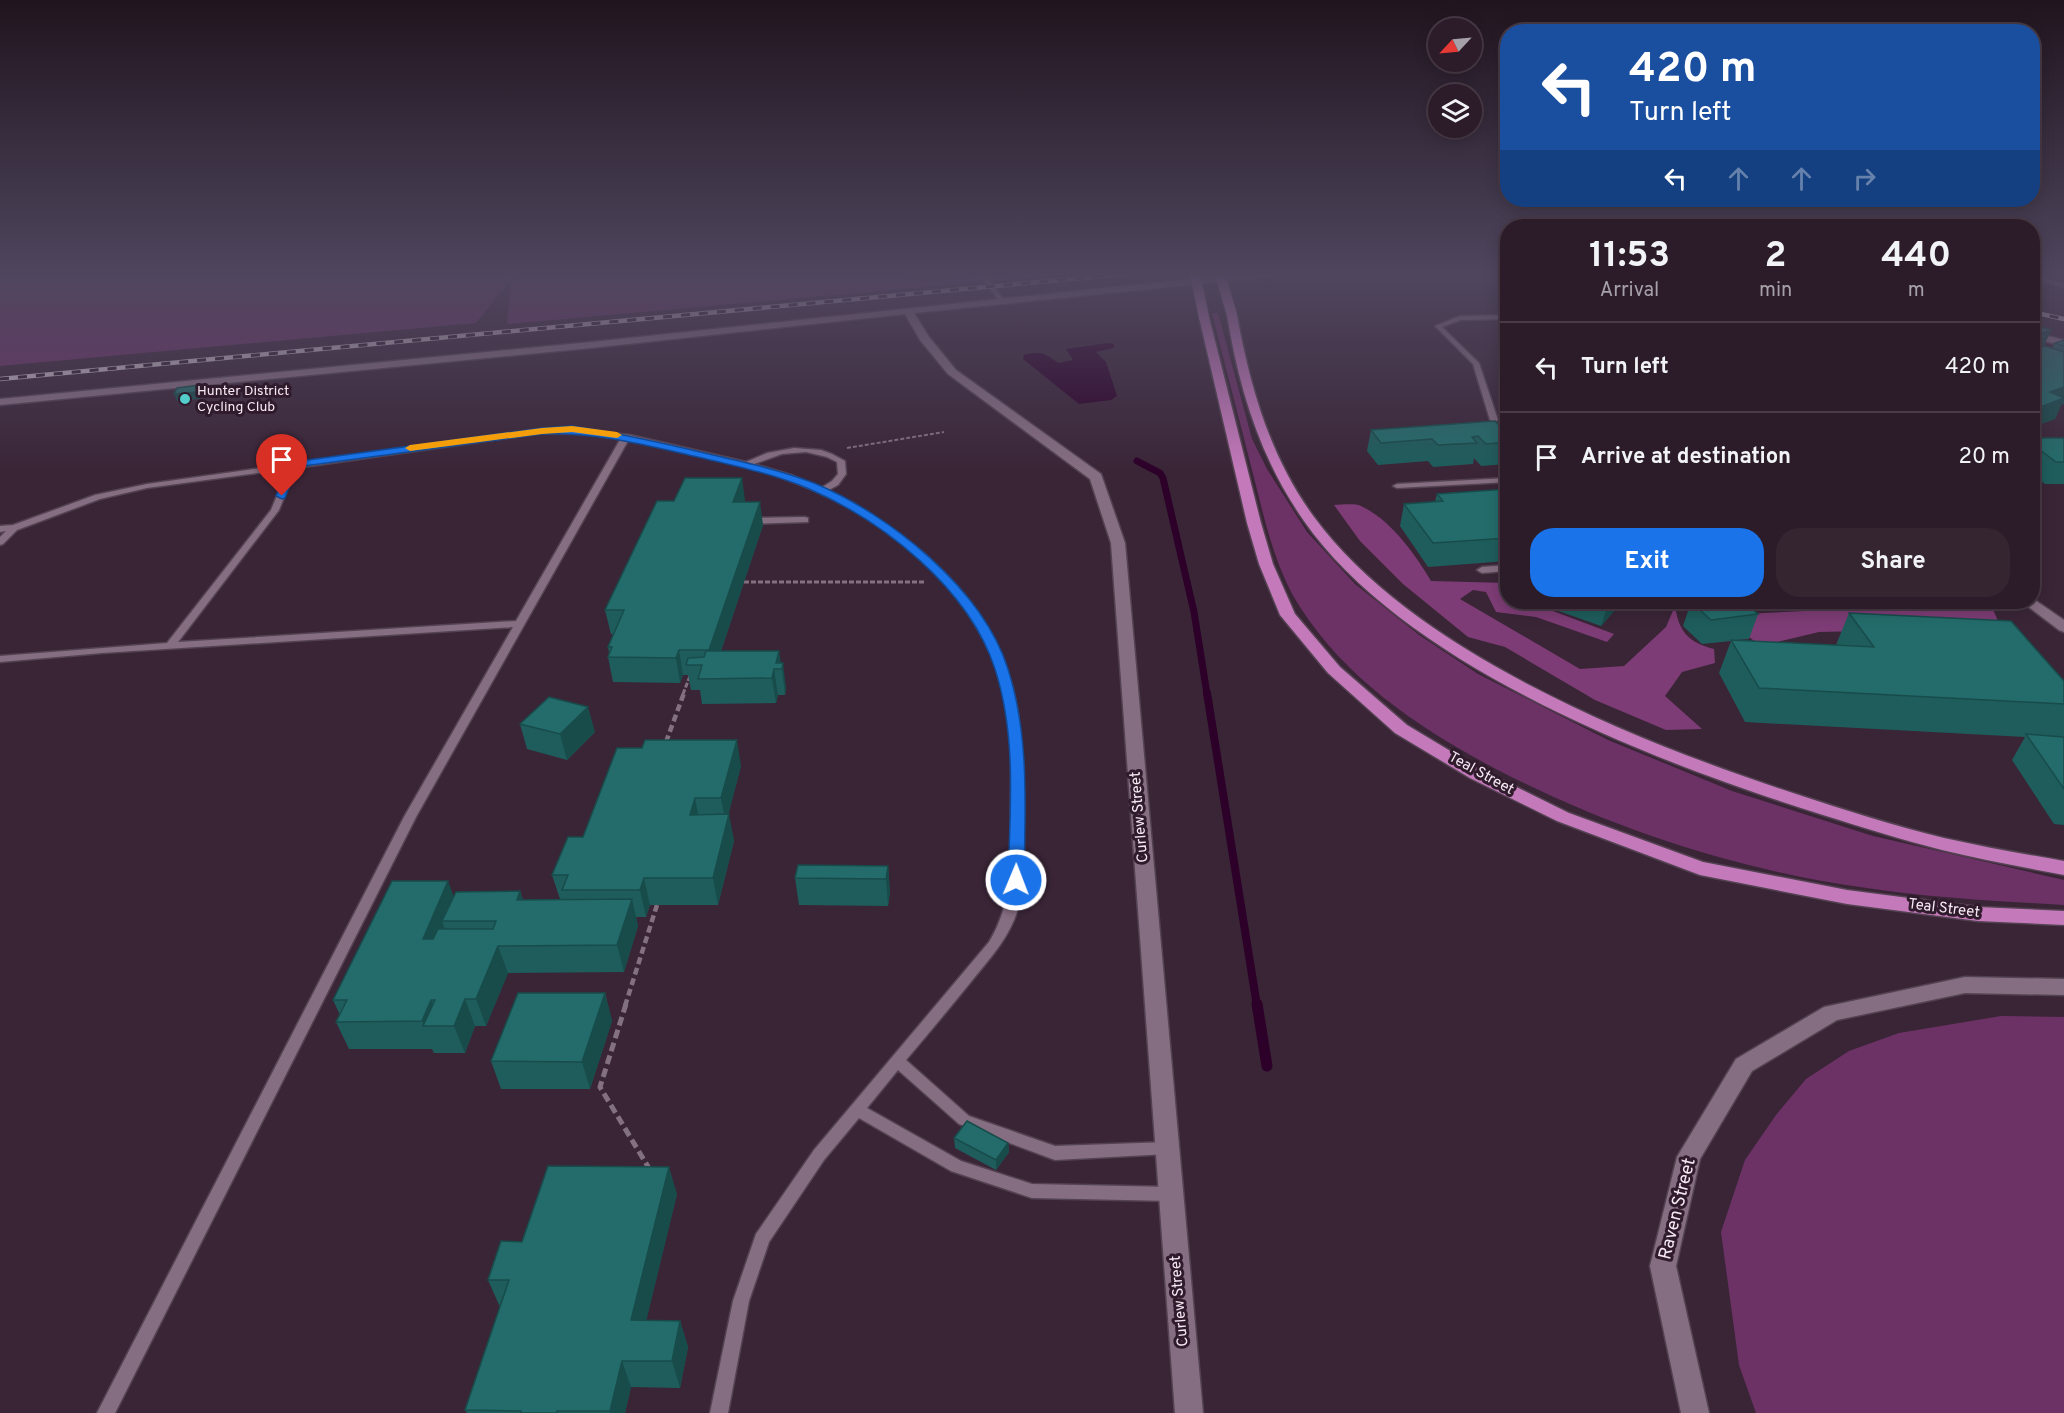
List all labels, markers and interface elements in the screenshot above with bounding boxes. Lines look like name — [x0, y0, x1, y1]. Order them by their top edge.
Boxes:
north arrow — [1428, 18, 1482, 72]
map controls — [1428, 18, 1482, 138]
text: 420 m — [1629, 44, 1757, 97]
icon: left — [1530, 48, 1608, 126]
button: layers — [1428, 84, 1482, 138]
text: Turn left — [1629, 96, 1731, 130]
icon: left — [1659, 162, 1692, 195]
icon: ahead — [1722, 162, 1755, 195]
icon: ahead — [1785, 162, 1818, 195]
icon: right — [1848, 162, 1881, 195]
text: 11:53 — [1589, 234, 1670, 280]
text: 2 — [1765, 234, 1787, 280]
text: 440 — [1881, 234, 1951, 280]
text: Arrival — [1600, 278, 1659, 304]
text: min — [1759, 278, 1792, 304]
text: m — [1908, 278, 1925, 304]
icon: left — [1530, 351, 1563, 384]
text: Turn left — [1581, 354, 1669, 381]
text: 420 m — [1945, 354, 2010, 381]
place label: Hunter District Cycling Club — [197, 383, 289, 416]
marker: Hunter District Cycling Club — [178, 392, 192, 406]
pin — [256, 434, 307, 496]
icon: arrive — [1530, 441, 1563, 474]
icon: arrive — [265, 443, 298, 476]
text: Arrive at destination — [1581, 444, 1791, 471]
text: 20 m — [1959, 444, 2010, 471]
button: Exit — [1530, 528, 1764, 597]
button: Share — [1776, 528, 2010, 597]
street label: Teal Street — [1445, 748, 1517, 800]
street label: Curlew Street — [1127, 771, 1153, 863]
position arrow — [984, 848, 1048, 912]
street label: Teal Street — [1907, 895, 1981, 923]
street label: Raven Street — [1654, 1156, 1702, 1262]
street label: Curlew Street — [1167, 1255, 1193, 1347]

